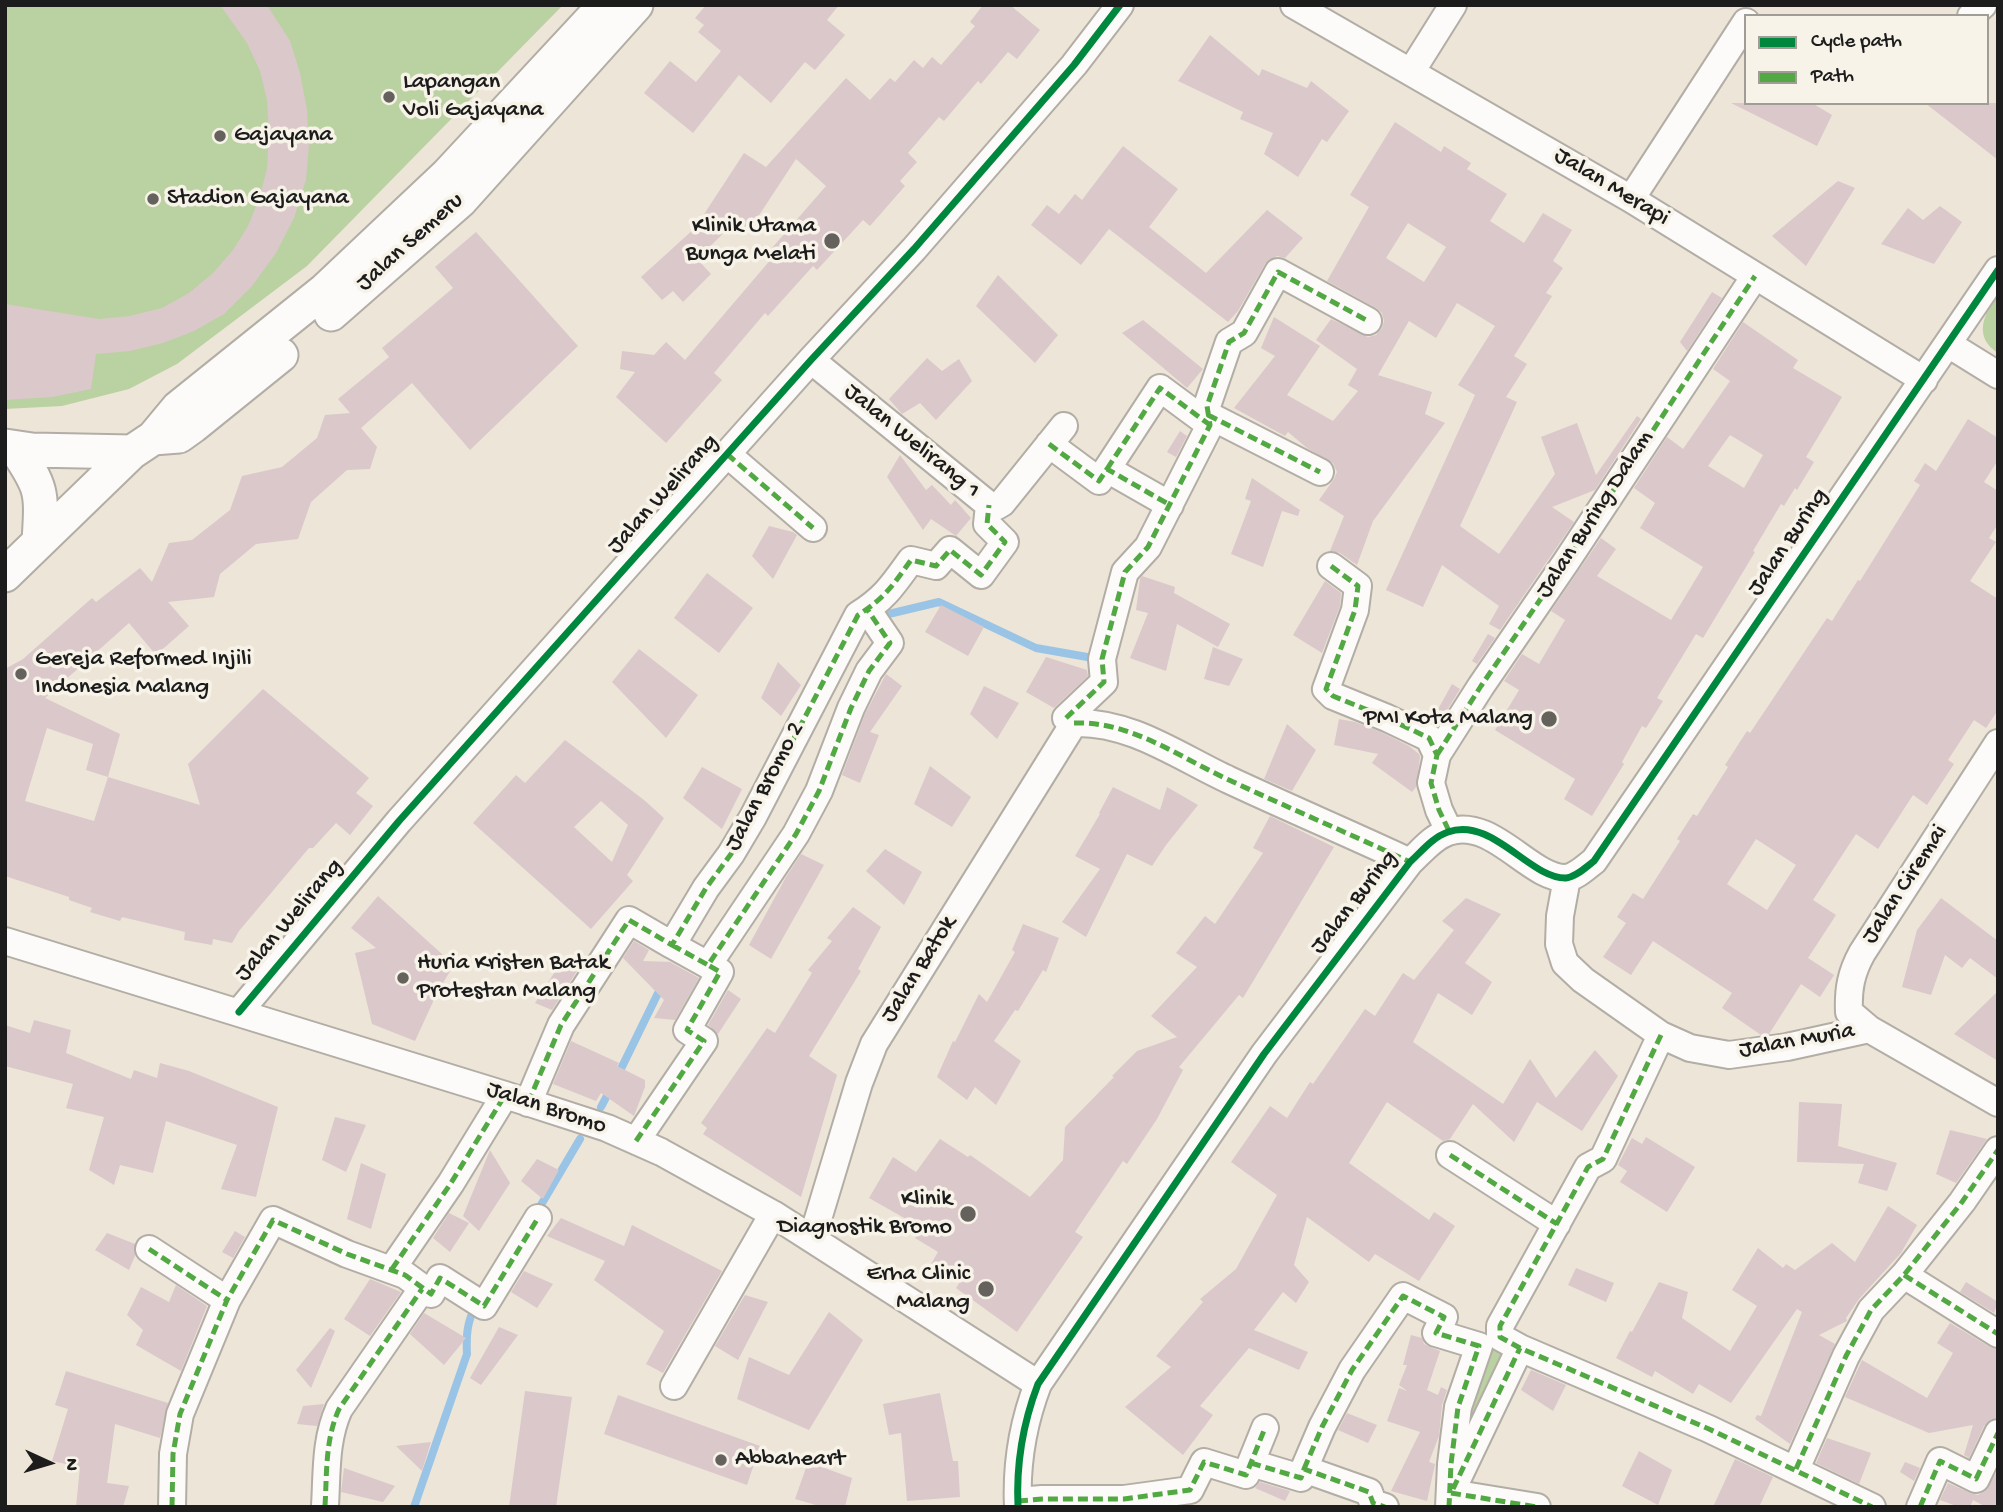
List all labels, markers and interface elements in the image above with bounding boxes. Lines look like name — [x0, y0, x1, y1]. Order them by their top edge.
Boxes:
legend — [1744, 14, 1989, 105]
text: Cycle path — [1811, 30, 1902, 55]
text: Path — [1811, 65, 1854, 90]
place label: Lapangan Voli Gajayana — [403, 69, 544, 125]
marker: Lapangan Voli Gajayana — [381, 89, 397, 105]
place label: Gajayana — [234, 122, 333, 150]
marker: Gajayana — [212, 128, 228, 144]
street label: Jalan Merapi — [1548, 142, 1674, 234]
place label: Stadion Gajayana — [167, 185, 349, 213]
street label: Jalan Semeru — [351, 187, 471, 299]
marker: Stadion Gajayana — [145, 191, 161, 207]
place label: Klinik Utama Bunga Melati — [686, 213, 816, 269]
marker: Klinik Utama Bunga Melati — [822, 231, 842, 251]
street label: Jalan Welirang 1 — [837, 378, 985, 506]
street label: Jalan Buring Dalam — [1531, 426, 1661, 604]
street label: Jalan Welirang — [602, 429, 726, 561]
street label: Jalan Buring — [1742, 484, 1836, 602]
place label: Gereja Reformed Injili Indonesia Malang — [35, 646, 252, 702]
marker: Gereja Reformed Injili Indonesia Malang — [13, 666, 29, 682]
place label: PMI Kota Malang — [1364, 705, 1533, 733]
marker: PMI Kota Malang — [1539, 709, 1559, 729]
street label: Jalan Bromo 2 — [720, 718, 812, 856]
street label: Jalan Ciremai — [1857, 820, 1955, 950]
street label: Jalan Buring — [1305, 845, 1405, 961]
street label: Jalan Welirang — [230, 854, 350, 988]
street label: Jalan Batok — [876, 911, 964, 1029]
place label: Huria Kristen Batak Protestan Malang — [417, 950, 609, 1006]
marker: Huria Kristen Batak Protestan Malang — [395, 970, 411, 986]
street label: Jalan Muria — [1737, 1018, 1857, 1066]
street label: Jalan Bromo — [482, 1076, 610, 1142]
place label: Klinik Diagnostik Bromo — [777, 1186, 952, 1242]
marker: Klinik Diagnostik Bromo — [958, 1204, 978, 1224]
place label: Erha Clinic Malang — [866, 1261, 970, 1317]
marker: Erha Clinic Malang — [976, 1279, 996, 1299]
north arrow — [14, 1428, 84, 1498]
place label: Abbaheart — [735, 1446, 845, 1474]
marker: Abbaheart — [713, 1452, 729, 1468]
text: N — [59, 1458, 82, 1471]

